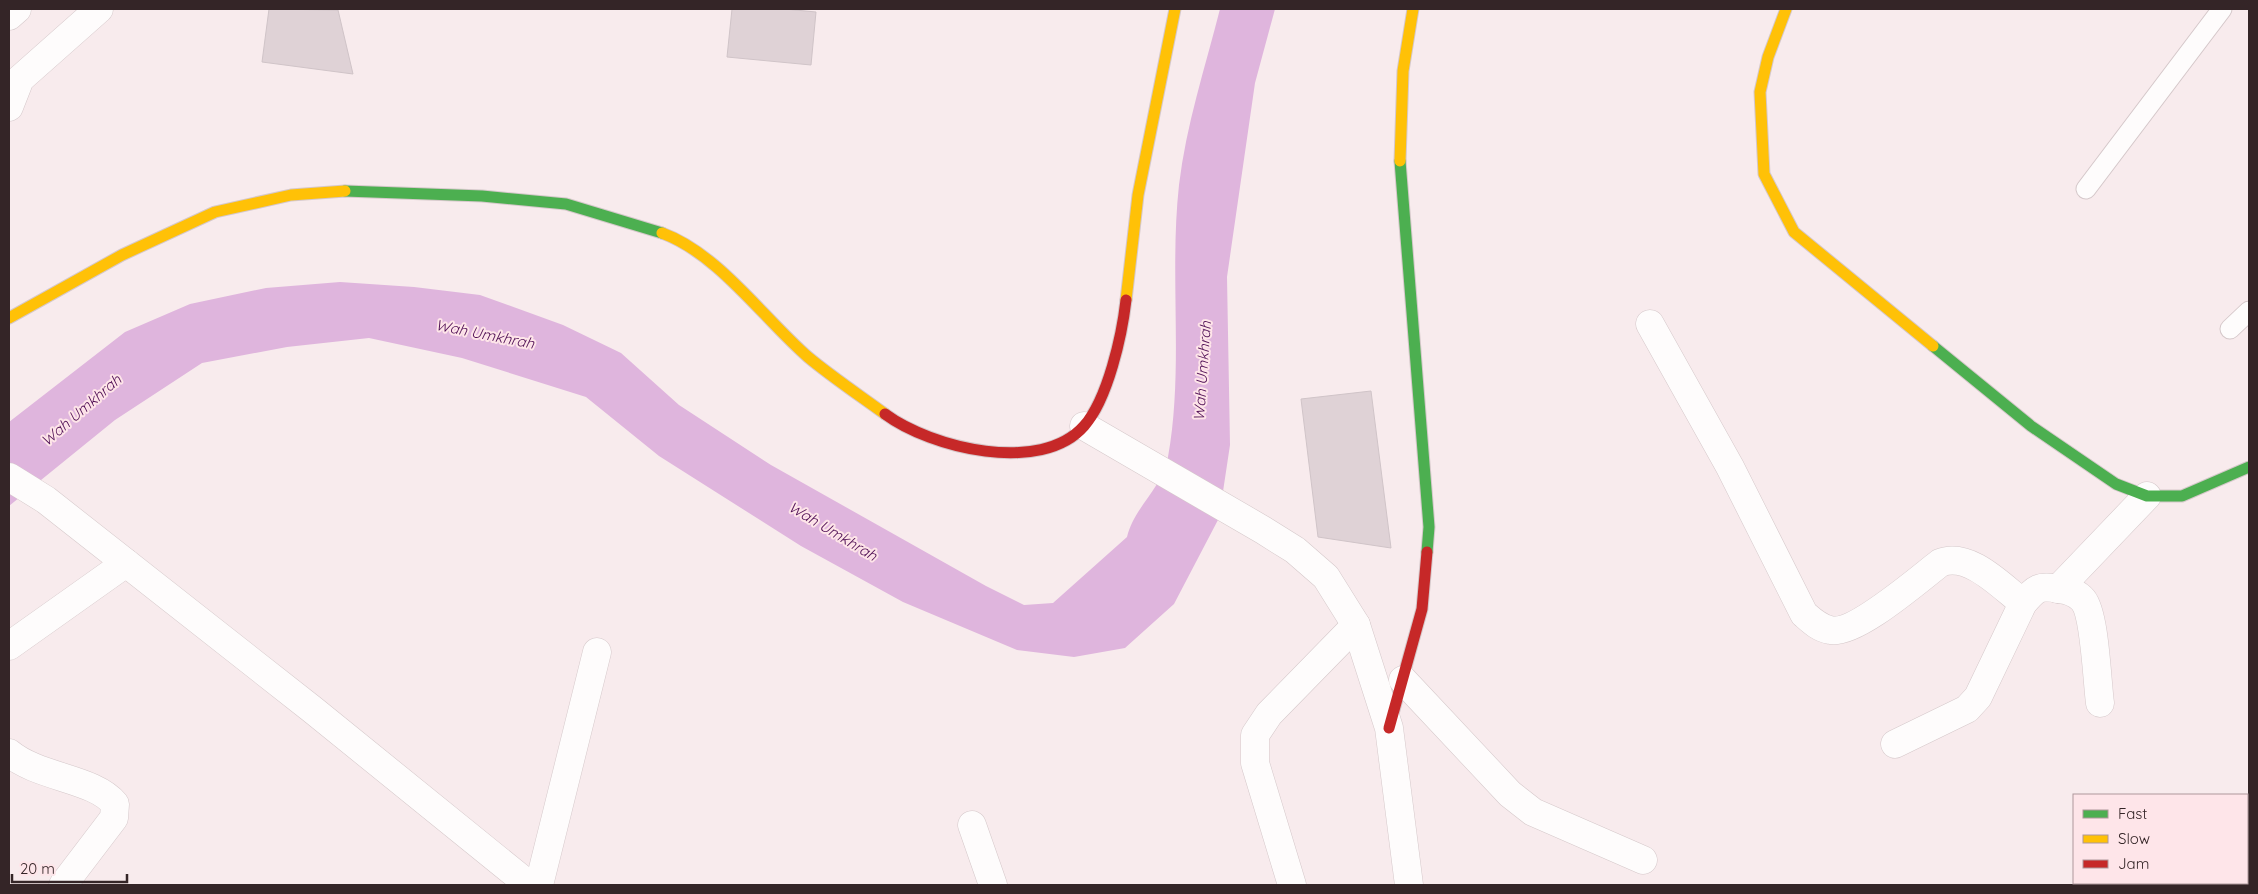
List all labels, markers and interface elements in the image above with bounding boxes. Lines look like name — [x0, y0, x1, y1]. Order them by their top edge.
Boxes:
water label: Wah Umkhrah — [434, 315, 536, 353]
water label: Wah Umkhrah — [1189, 320, 1215, 422]
water label: Wah Umkhrah — [37, 370, 125, 450]
water label: Wah Umkhrah — [785, 497, 881, 565]
legend — [2073, 794, 2248, 884]
text: Fast — [2118, 804, 2147, 823]
text: Slow — [2118, 829, 2150, 848]
scale bar — [12, 852, 128, 884]
text: Jam — [2118, 854, 2149, 873]
text: 20 m — [20, 859, 55, 878]

